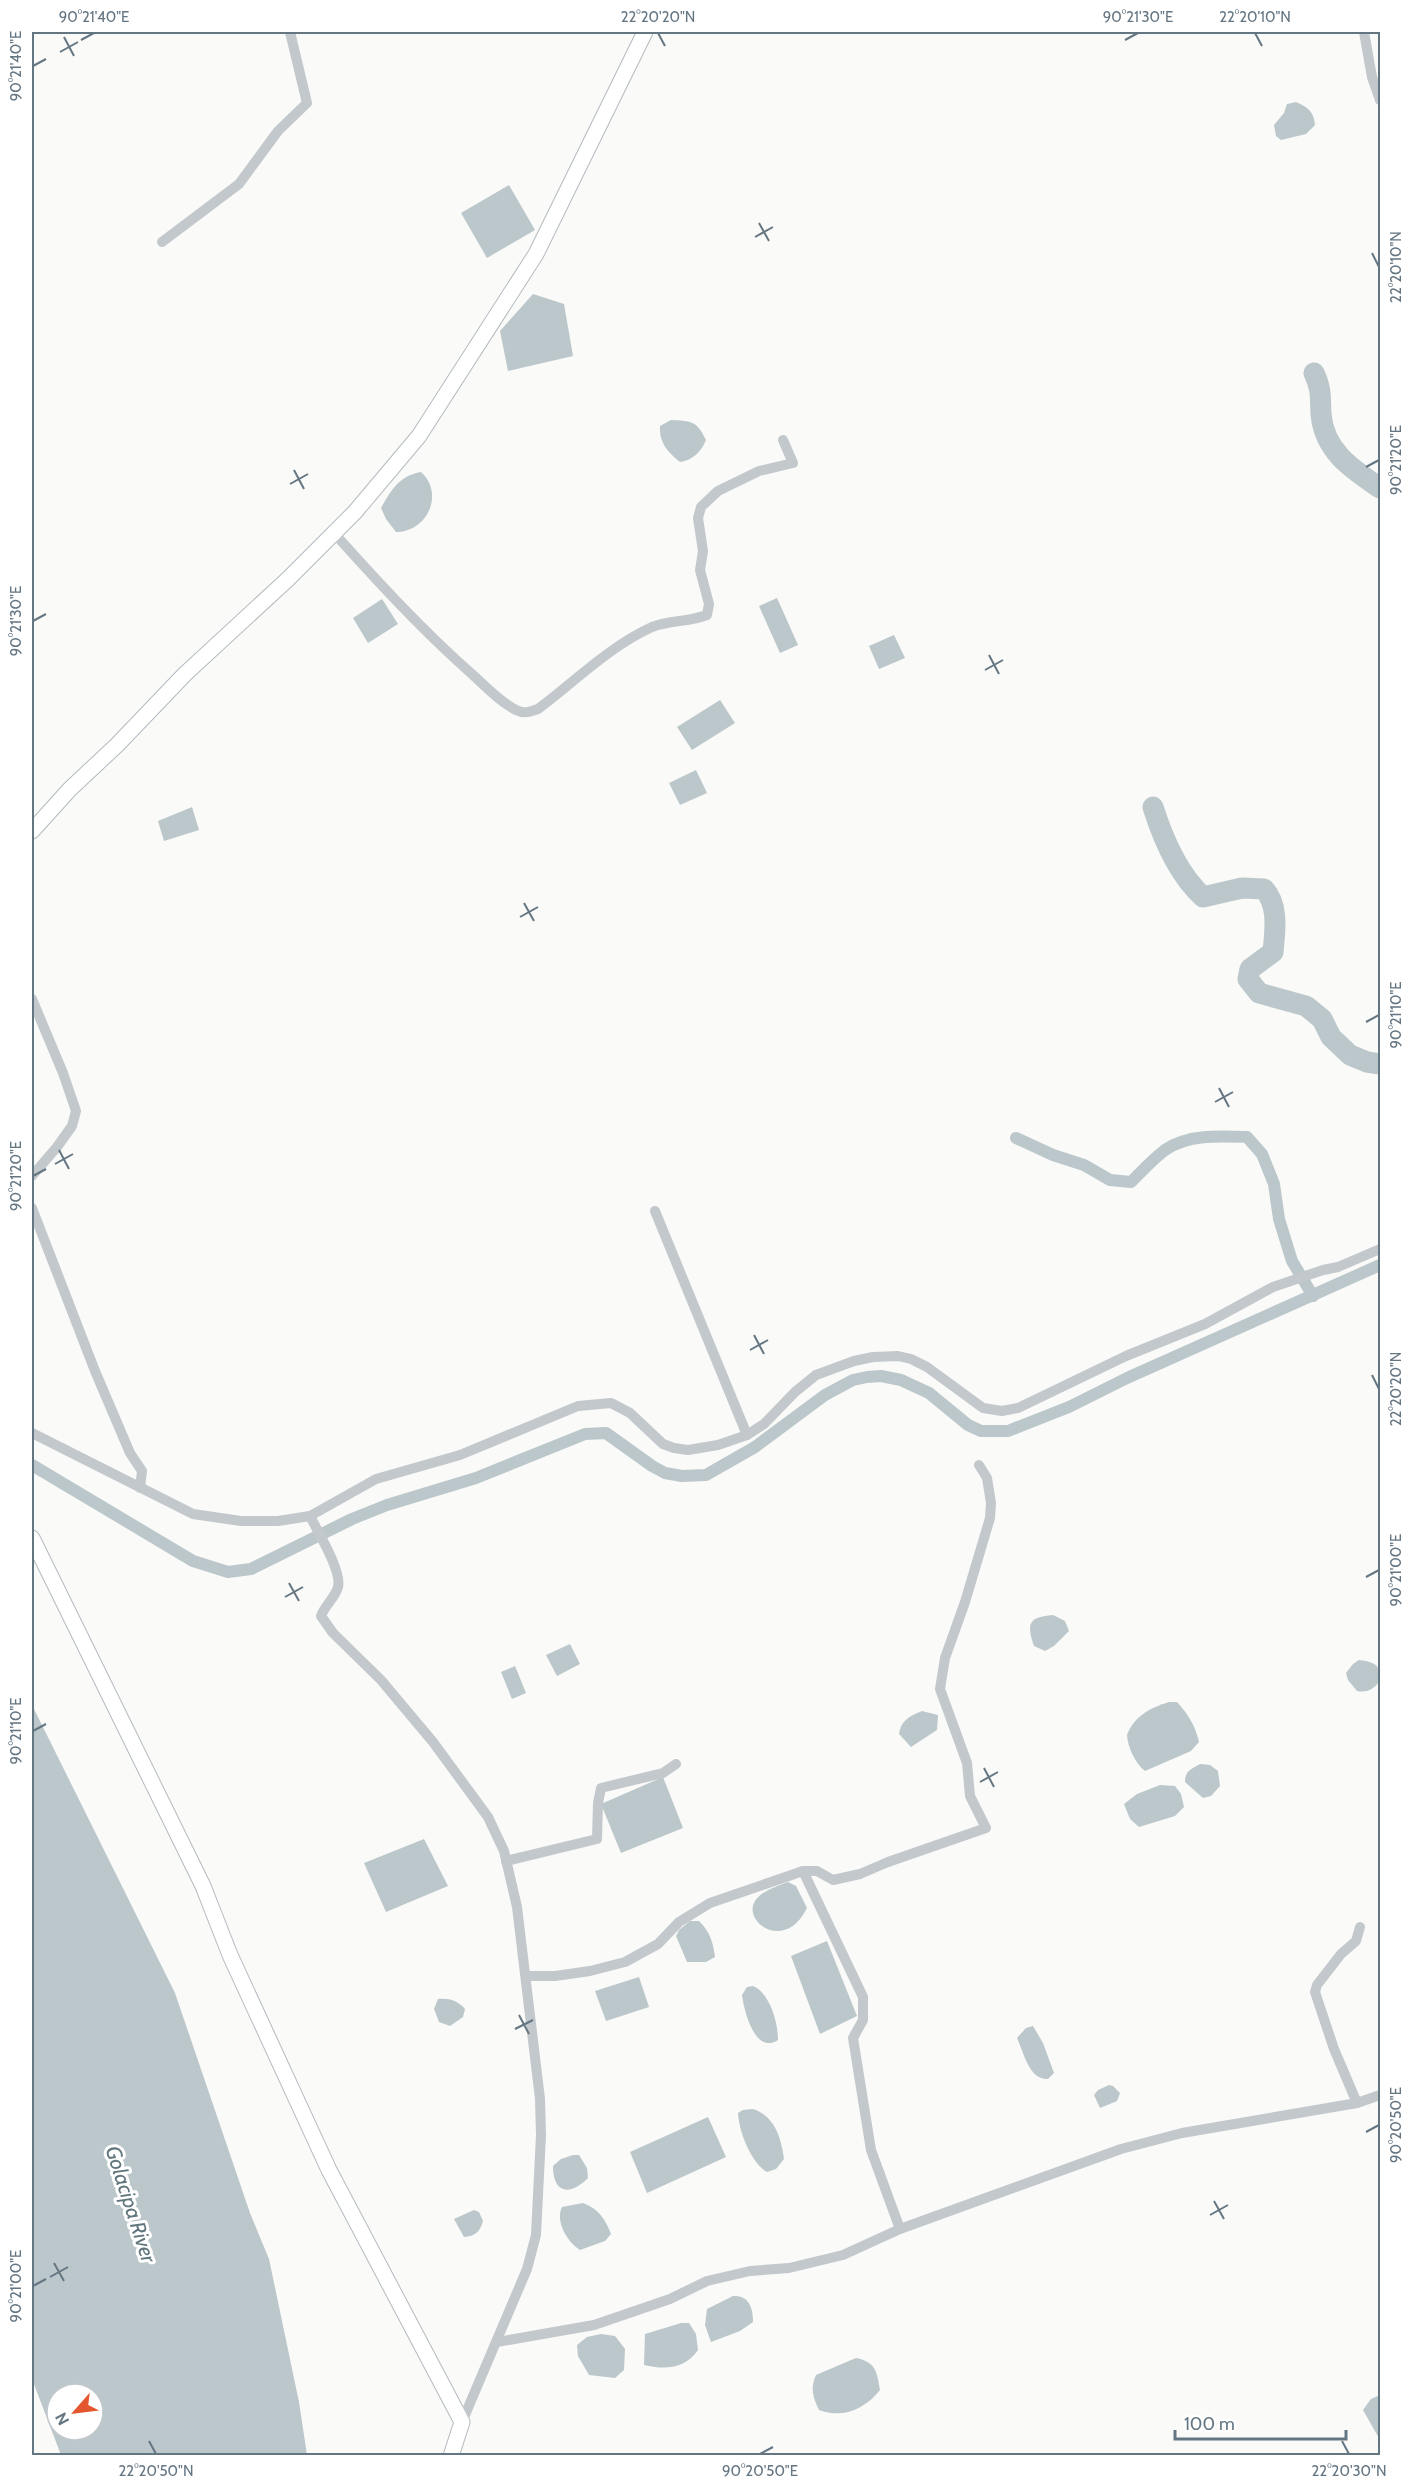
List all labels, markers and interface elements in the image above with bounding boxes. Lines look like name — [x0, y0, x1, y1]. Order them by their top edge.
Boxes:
text: 90°21'40"E — [59, 8, 129, 26]
text: 22°20'20"N — [621, 8, 695, 26]
text: 90°21'30"E — [1103, 8, 1173, 26]
text: 22°20'10"N — [1219, 8, 1291, 26]
text: 90°21'40"E — [7, 31, 25, 101]
text: 22°20'10"N — [1387, 231, 1405, 303]
text: 90°21'20"E — [1387, 425, 1405, 495]
text: 90°21'30"E — [7, 586, 25, 656]
text: 90°21'10"E — [1387, 981, 1405, 1049]
text: 90°21'20"E — [7, 1141, 25, 1211]
text: 22°20'20"N — [1387, 1352, 1405, 1426]
text: 90°21'00"E — [1387, 1534, 1405, 1606]
text: 90°21'10"E — [7, 1697, 25, 1765]
text: 90°20'50"E — [1387, 2087, 1405, 2163]
water label: Golacipa River — [100, 2142, 162, 2267]
text: 90°21'00"E — [7, 2250, 25, 2322]
north arrow — [45, 2382, 105, 2442]
scale bar — [1175, 2403, 1346, 2441]
text: N — [51, 2409, 73, 2428]
text: 100 m — [1184, 2413, 1235, 2435]
text: 22°20'50"N — [119, 2462, 193, 2480]
text: 90°20'50"E — [722, 2462, 798, 2480]
text: 22°20'30"N — [1312, 2462, 1386, 2480]

